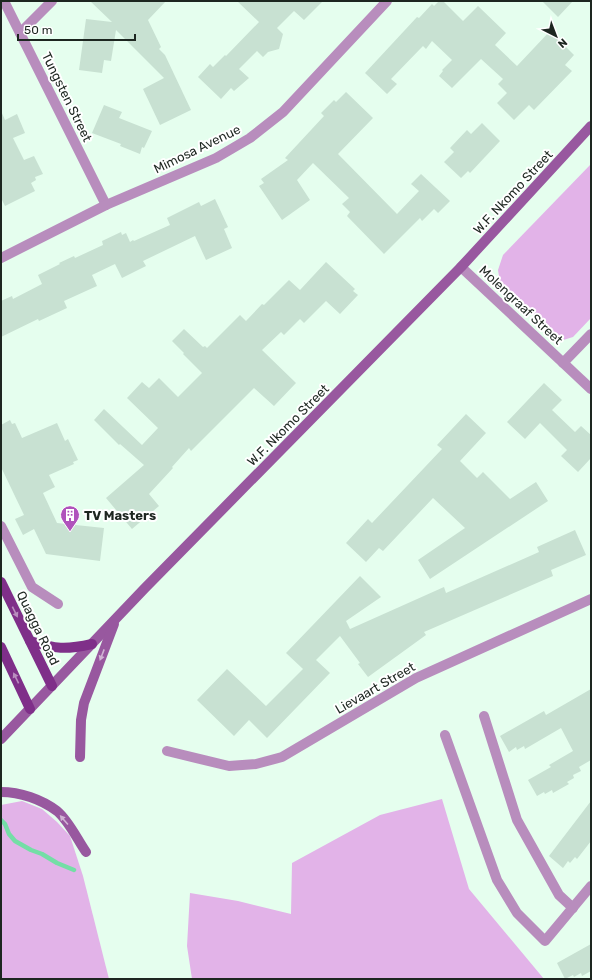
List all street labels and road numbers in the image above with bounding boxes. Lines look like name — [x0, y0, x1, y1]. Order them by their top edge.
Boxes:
street label: Tungsten Street — [38, 50, 95, 145]
street label: Mimosa Avenue — [151, 122, 243, 176]
street label: W.F. Nkomo Street — [470, 147, 556, 237]
street label: Molengraaf Street — [476, 263, 566, 348]
street label: W.F. Nkomo Street — [244, 381, 332, 469]
street label: Quagga Road — [13, 589, 62, 668]
street label: Lievaart Street — [332, 659, 418, 717]

